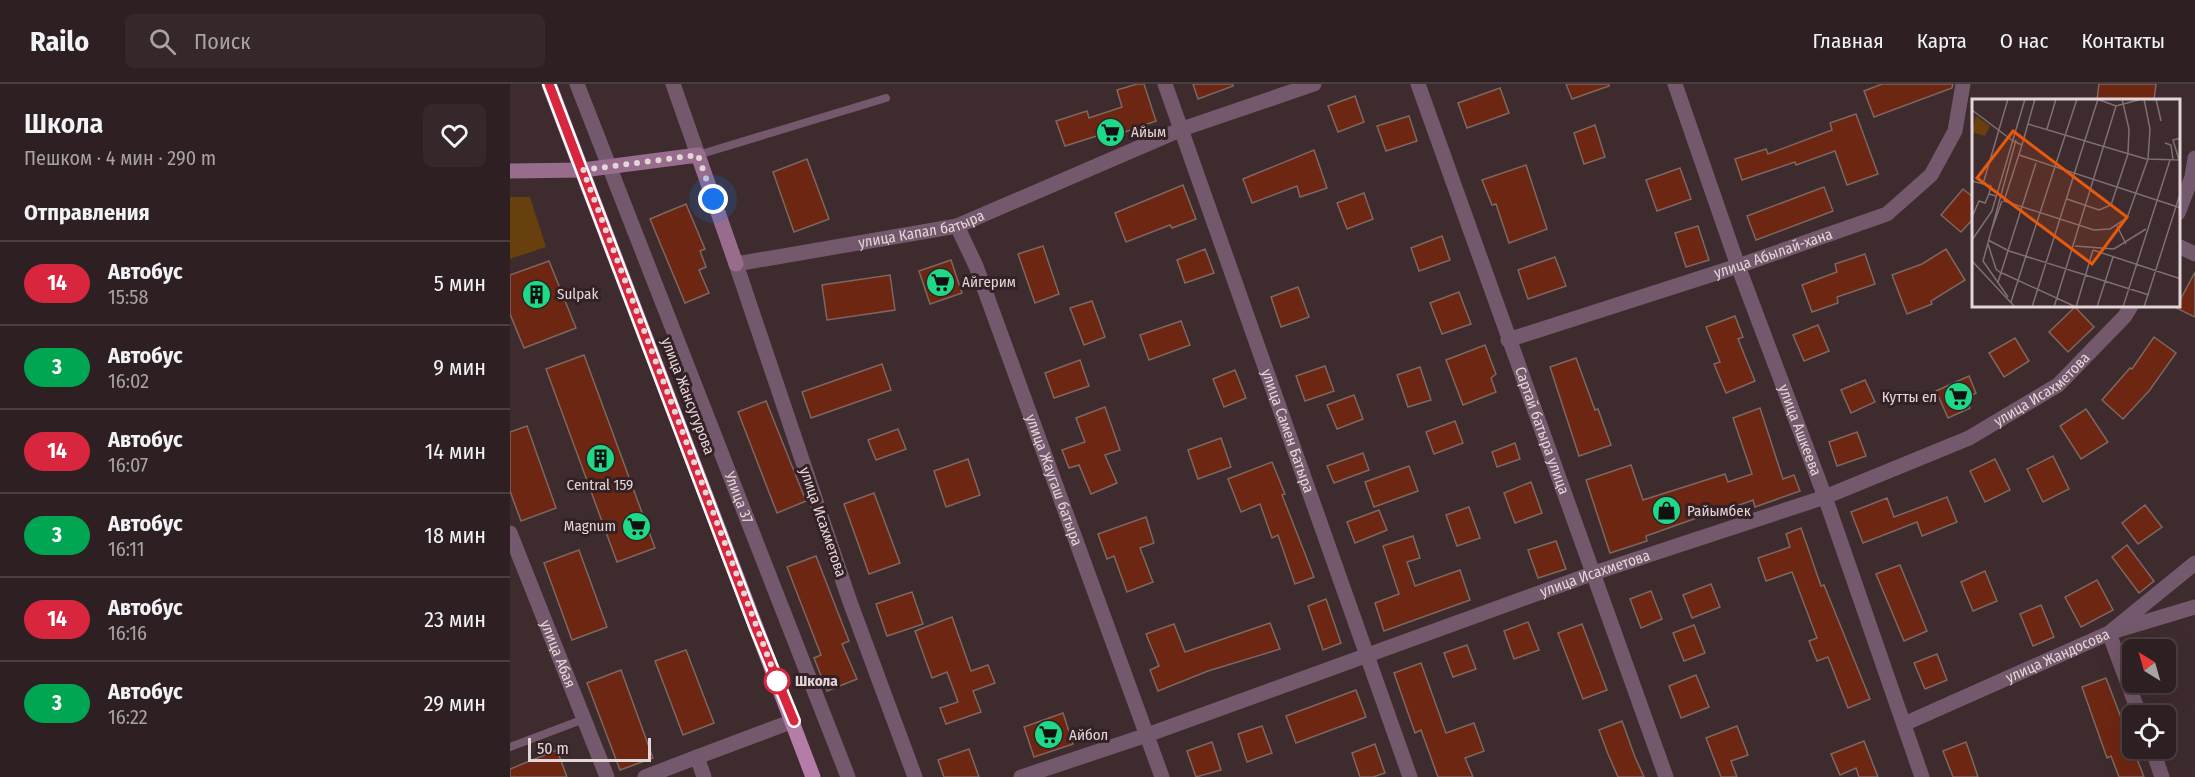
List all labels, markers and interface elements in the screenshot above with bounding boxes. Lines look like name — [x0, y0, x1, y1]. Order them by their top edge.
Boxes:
search box — [125, 14, 545, 68]
text: Railo — [30, 25, 89, 58]
icon: search — [146, 25, 179, 58]
text: Поиск — [194, 28, 250, 55]
text: Главная — [1813, 28, 1884, 54]
text: Карта — [1917, 28, 1967, 54]
text: О нас — [2000, 28, 2048, 54]
text: Контакты — [2081, 28, 2165, 54]
inset map — [1972, 99, 2180, 308]
button: heart — [423, 104, 486, 167]
text: Школа — [24, 107, 103, 140]
supermarket icon: Айым — [1094, 116, 1126, 148]
place label: Айым — [1131, 123, 1166, 141]
text: Пешком · 4 мин · 290 m — [24, 146, 216, 170]
your location — [698, 184, 728, 214]
text: Отправления — [24, 199, 150, 226]
street label: улица Капал батыра — [857, 206, 987, 252]
street label: улица Абылай-хана — [1712, 225, 1835, 282]
text: Автобус — [108, 258, 183, 285]
supermarket icon: Айгерим — [925, 266, 957, 298]
text: 14 — [47, 270, 67, 296]
text: 5 мин — [434, 270, 486, 297]
place label: Айгерим — [962, 273, 1016, 291]
building icon: Sulpak — [520, 278, 552, 310]
text: 15:58 — [108, 285, 148, 309]
place label: Sulpak — [557, 285, 598, 303]
street label: улица Жансугурова — [657, 335, 719, 457]
text: Автобус — [108, 342, 183, 369]
street label: улица Исахметова — [1991, 349, 2094, 430]
text: 3 — [52, 354, 62, 380]
text: 9 мин — [433, 354, 486, 381]
street label: Сартай батыра улица — [1511, 364, 1573, 497]
street label: улица Самен Батыра — [1257, 367, 1318, 495]
text: 16:02 — [108, 369, 149, 393]
supermarket icon: Кутты ел — [1942, 381, 1974, 413]
street label: улица Ашкеева — [1774, 382, 1825, 478]
place label: Кутты ел — [1882, 388, 1937, 406]
street label: улица Жаугаш батыра — [1022, 412, 1086, 548]
text: Автобус — [108, 426, 183, 453]
text: 14 — [47, 438, 67, 464]
text: 14 мин — [425, 438, 486, 465]
building icon: Central 159 — [584, 442, 616, 474]
text: 16:07 — [108, 453, 148, 477]
street label: улица Исахметова — [796, 465, 850, 579]
street label: Улица 37 — [720, 468, 757, 526]
place label: Central 159 — [567, 476, 633, 494]
shop icon: Райымбек — [1650, 495, 1682, 527]
place label: Райымбек — [1687, 502, 1751, 520]
text: Автобус — [108, 510, 183, 537]
supermarket icon: Magnum — [621, 510, 653, 542]
place label: Magnum — [564, 517, 616, 535]
text: 3 — [52, 522, 62, 548]
text: 18 мин — [424, 522, 486, 549]
text: 16:11 — [108, 537, 144, 561]
street label: улица Исахметова — [1538, 546, 1652, 601]
text: Автобус — [108, 594, 183, 621]
text: 14 — [47, 606, 67, 632]
text: 23 мин — [424, 606, 486, 633]
street label: улица Абая — [536, 617, 580, 690]
text: 16:16 — [108, 621, 147, 645]
street label: улица Жандосова — [2003, 625, 2112, 687]
north arrow — [2122, 639, 2176, 693]
map controls — [2122, 639, 2176, 759]
marker: Школа — [764, 668, 790, 694]
place label: Школа — [795, 672, 838, 690]
text: Автобус — [108, 678, 183, 705]
text: 3 — [52, 690, 62, 716]
text: 29 мин — [424, 690, 486, 717]
text: 16:22 — [108, 705, 148, 729]
button: locate — [2122, 705, 2176, 759]
supermarket icon: Айбол — [1032, 719, 1064, 751]
place label: Айбол — [1069, 726, 1108, 744]
scale bar — [528, 735, 651, 762]
text: 50 m — [537, 739, 569, 758]

